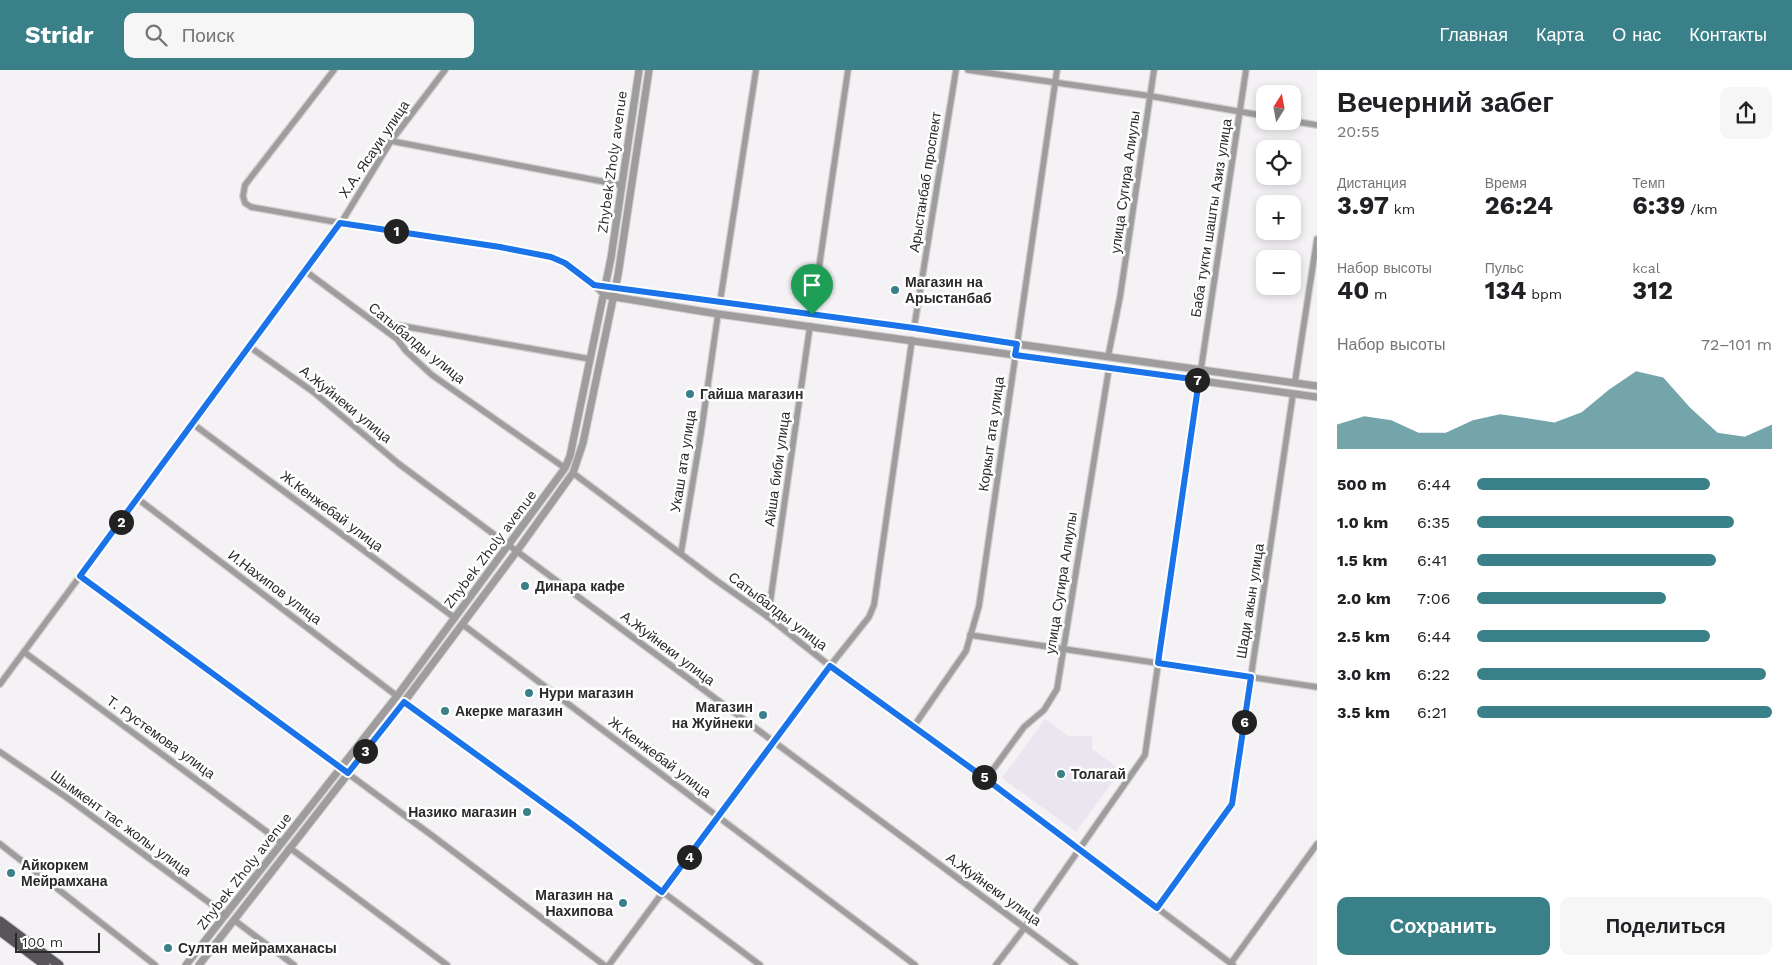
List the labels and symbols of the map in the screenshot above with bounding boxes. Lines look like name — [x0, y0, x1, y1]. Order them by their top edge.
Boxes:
north arrow — [1256, 85, 1301, 130]
street label: Zhybek Zholy avenue — [594, 90, 630, 234]
street label: Х.А. Ясауи улица — [336, 97, 413, 201]
street label: Арыстанбаб проспект — [906, 110, 944, 254]
street label: улица Сугира Алиулы — [1107, 110, 1143, 254]
street label: Баба тукти шашты Азиз улица — [1187, 117, 1235, 318]
pin: 1 — [384, 218, 408, 244]
pin — [791, 264, 833, 315]
place label: Магазин на Арыстанбаб — [905, 274, 992, 306]
marker: Магазин на Арыстанбаб — [889, 284, 901, 296]
street label: Сатыбалды улица — [366, 299, 469, 387]
street label: А.Жуйнеки улица — [297, 362, 395, 446]
pin: 7 — [1184, 368, 1210, 392]
street label: Коркыт ата улица — [975, 375, 1007, 492]
place label: Гайша магазин — [700, 386, 803, 402]
marker: Гайша магазин — [684, 388, 696, 400]
street label: Укаш ата улица — [667, 409, 699, 513]
street label: Айша биби улица — [761, 410, 793, 527]
street label: Ж.Кенжебай улица — [278, 467, 386, 555]
street label: Zhybek Zholy avenue — [440, 487, 540, 611]
pin: 2 — [108, 510, 134, 534]
street label: улица Сугира Алиулы — [1042, 511, 1080, 655]
street label: Шади акын улица — [1233, 542, 1267, 660]
street label: И.Нахипов улица — [225, 547, 325, 627]
street label: Сатыбалды улица — [726, 569, 831, 653]
place label: Динара кафе — [535, 578, 625, 594]
marker: Динара кафе — [519, 580, 531, 592]
street label: А.Жуйнеки улица — [618, 607, 718, 689]
place label: Нури магазин — [539, 685, 634, 701]
marker: Нури магазин — [523, 687, 535, 699]
street label: Т. Рустемова улица — [104, 692, 218, 782]
place label: Магазин на Жуйнеки — [672, 699, 753, 731]
place label: Акерке магазин — [455, 703, 563, 719]
marker: Акерке магазин — [439, 705, 451, 717]
marker: Магазин на Жуйнеки — [757, 709, 769, 721]
pin: 6 — [1232, 710, 1256, 734]
street label: Ж.Кенжебай улица — [606, 713, 714, 801]
pin: 3 — [352, 738, 378, 764]
pin: 5 — [972, 764, 996, 790]
place label: Толагай — [1071, 766, 1126, 782]
street label: Шымкент тас жолы улица — [48, 767, 195, 879]
marker: Толагай — [1055, 768, 1067, 780]
place label: Назико магазин — [408, 804, 517, 820]
marker: Назико магазин — [521, 806, 533, 818]
street label: Zhybek Zholy avenue — [193, 809, 295, 933]
pin: 4 — [676, 844, 702, 870]
street label: А.Жуйнеки улица — [943, 849, 1045, 929]
place label: Айкоркем Мейрамхана — [21, 857, 108, 889]
marker: Айкоркем Мейрамхана — [5, 867, 17, 879]
place label: Магазин на Нахипова — [535, 887, 613, 919]
marker: Магазин на Нахипова — [617, 897, 629, 909]
scale bar — [15, 930, 100, 953]
place label: Султан мейрамханасы — [178, 940, 337, 956]
marker: Султан мейрамханасы — [162, 942, 174, 954]

